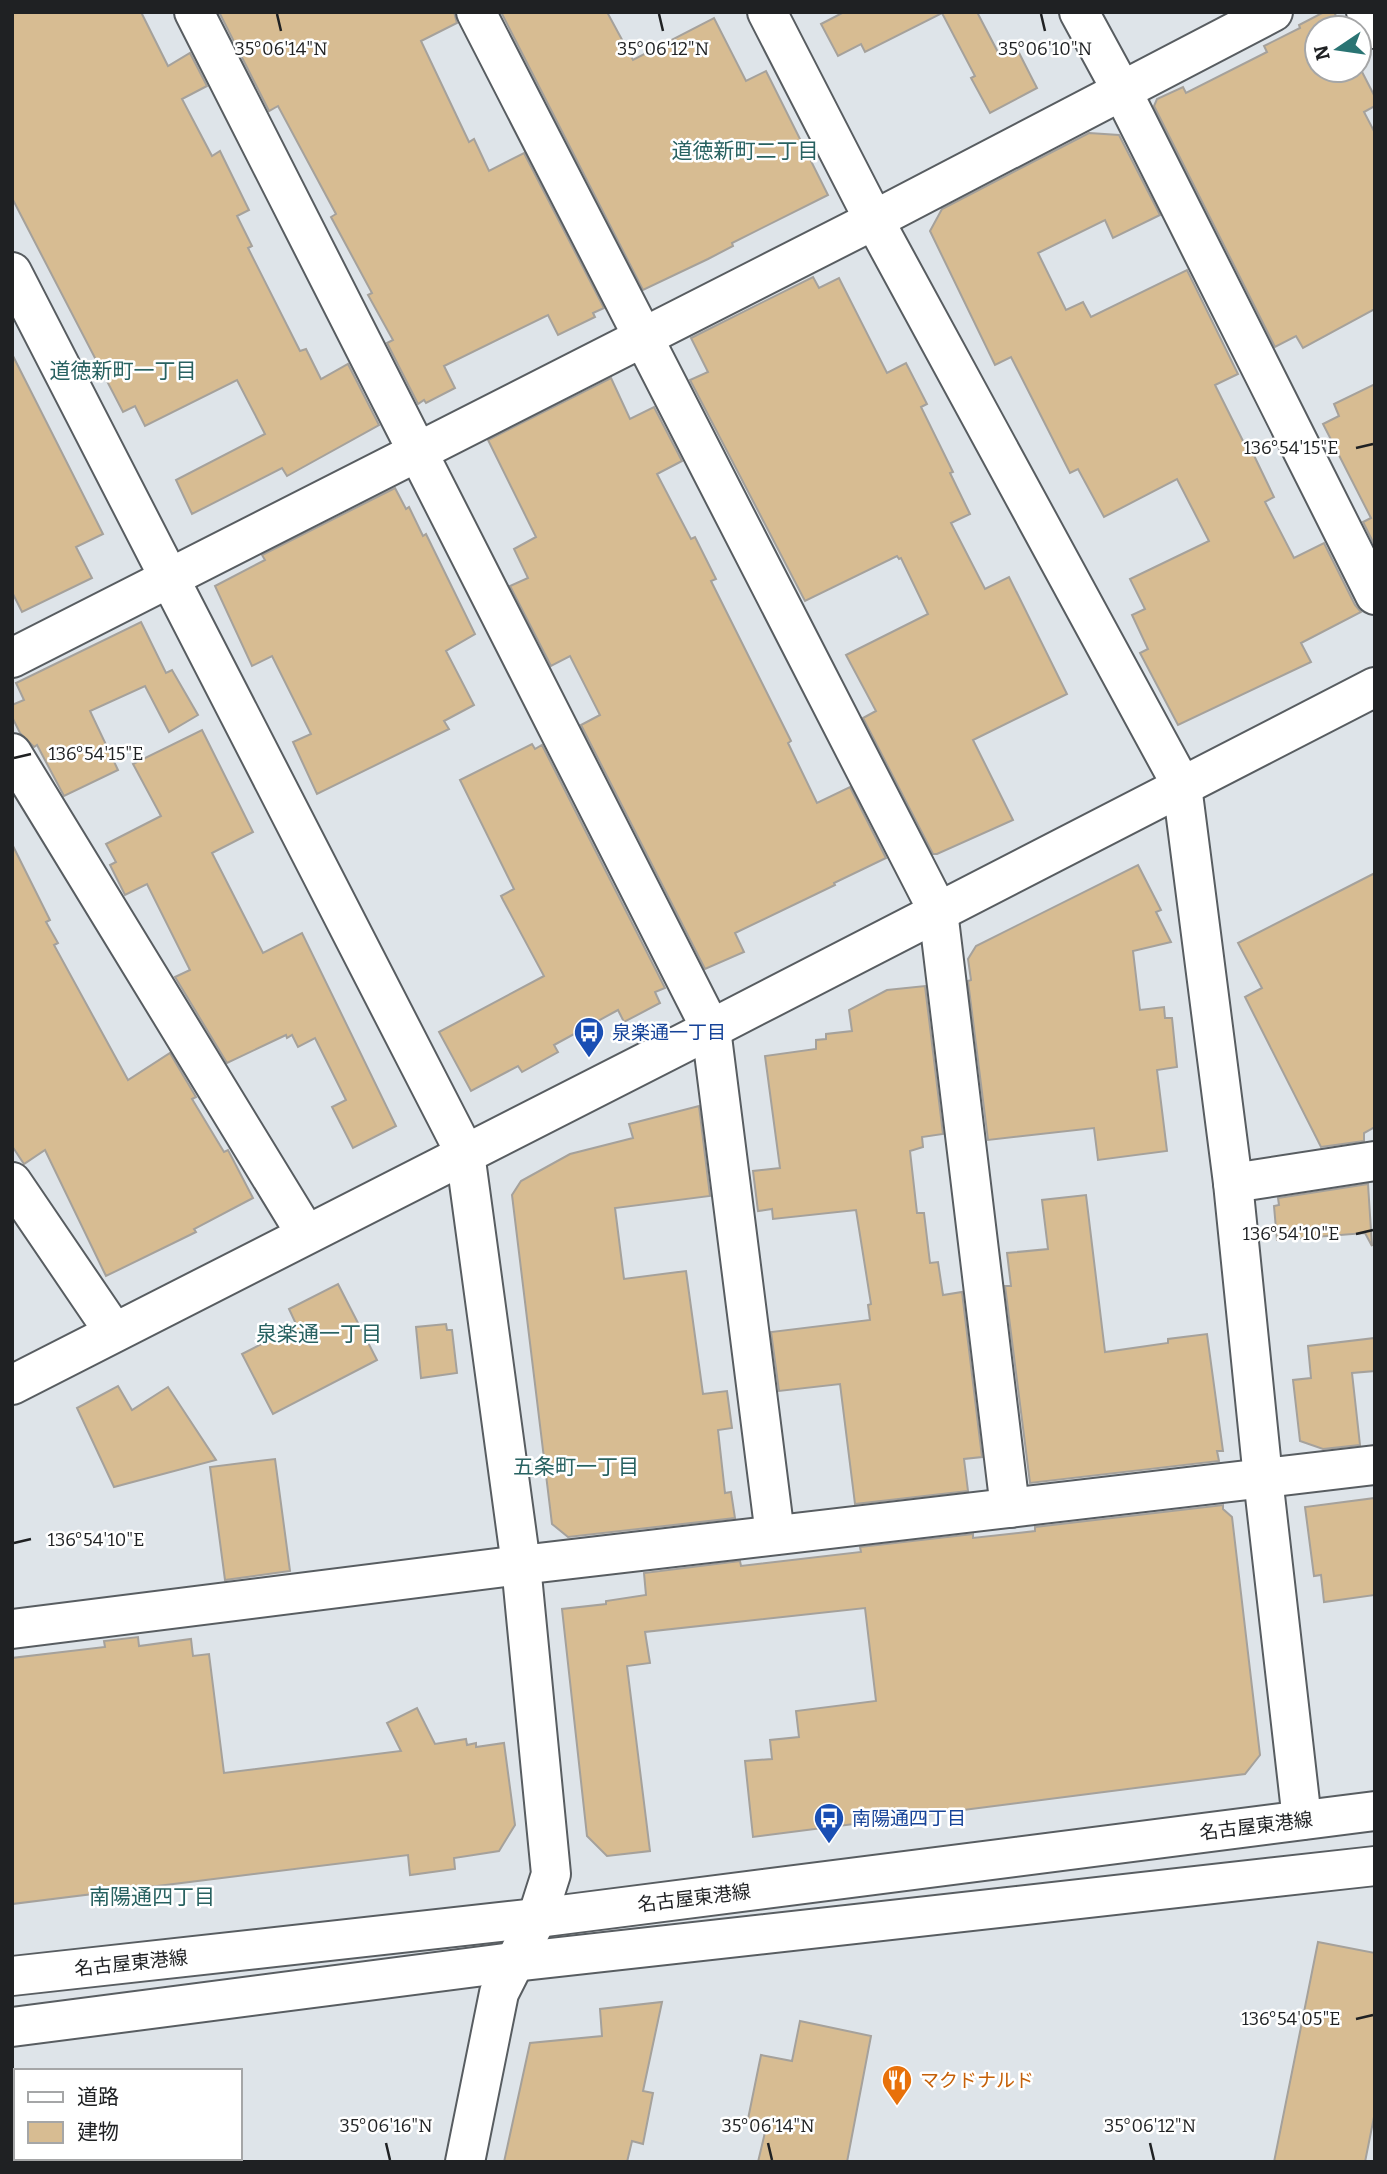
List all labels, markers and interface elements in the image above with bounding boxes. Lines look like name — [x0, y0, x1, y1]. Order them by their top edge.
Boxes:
north arrow — [1303, 14, 1373, 84]
text: 35°06'14"N — [235, 38, 327, 60]
text: 35°06'12"N — [617, 38, 709, 60]
text: 35°06'10"N — [998, 38, 1092, 60]
text: N — [1309, 43, 1335, 62]
district label: 道徳新町二丁目 — [672, 138, 819, 164]
district label: 道徳新町一丁目 — [50, 358, 197, 384]
text: 136°54'15"E — [1244, 437, 1338, 459]
text: 136°54'15"E — [49, 743, 143, 765]
bus stop icon: 泉楽通一丁目 — [572, 1015, 606, 1059]
place label: 泉楽通一丁目 — [612, 1021, 726, 1044]
text: 136°54'10"E — [1243, 1223, 1339, 1245]
district label: 泉楽通一丁目 — [256, 1321, 382, 1347]
district label: 五条町一丁目 — [513, 1454, 639, 1480]
text: 136°54'10"E — [48, 1529, 144, 1551]
bus stop icon: 南陽通四丁目 — [812, 1801, 846, 1845]
place label: 南陽通四丁目 — [852, 1807, 966, 1830]
street label: 名古屋東港線 — [1198, 1808, 1314, 1844]
street label: 名古屋東港線 — [636, 1880, 752, 1916]
district label: 南陽通四丁目 — [89, 1884, 215, 1910]
street label: 名古屋東港線 — [73, 1946, 189, 1980]
text: 136°54'05"E — [1241, 2008, 1341, 2030]
restaurant icon: マクドナルド — [880, 2063, 914, 2107]
legend — [14, 2069, 242, 2160]
place label: マクドナルド — [920, 2069, 1034, 2092]
text: 道路 — [77, 2084, 119, 2110]
text: 35°06'16"N — [340, 2115, 432, 2137]
text: 35°06'14"N — [722, 2115, 814, 2137]
text: 35°06'12"N — [1104, 2115, 1196, 2137]
text: 建物 — [77, 2119, 119, 2145]

